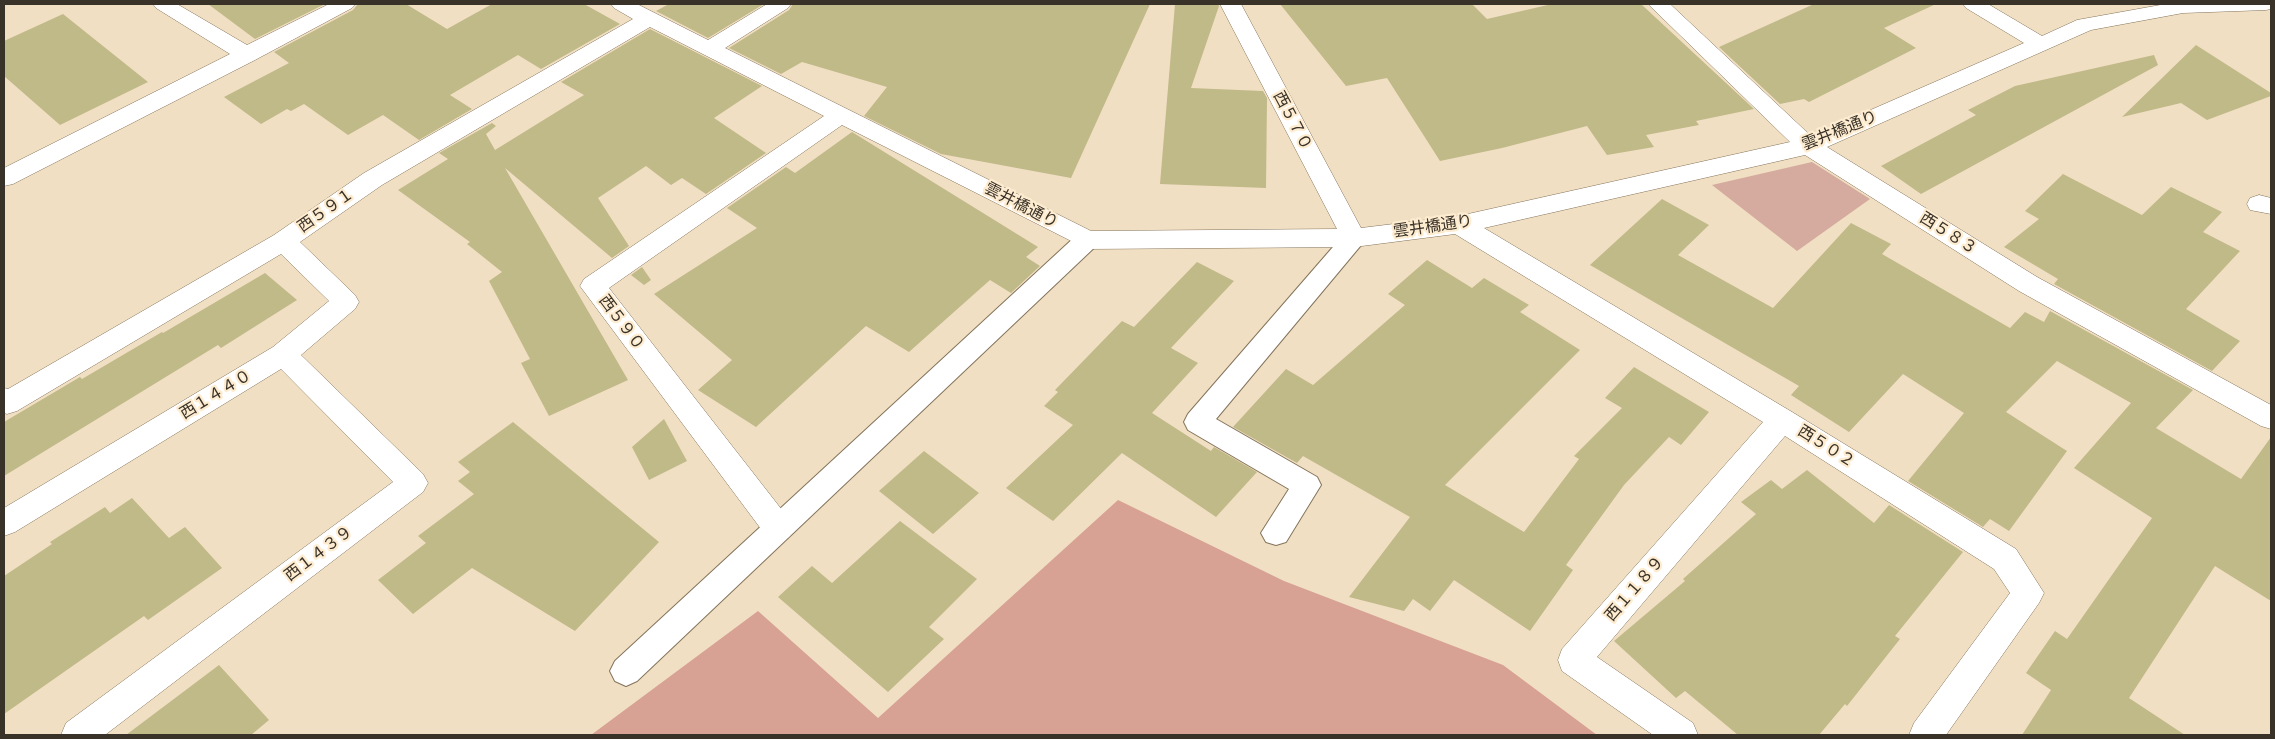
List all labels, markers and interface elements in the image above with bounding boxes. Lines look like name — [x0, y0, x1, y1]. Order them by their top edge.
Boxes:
street label: 西５７０ — [1269, 88, 1315, 154]
street label: 雲井橋通り — [1799, 107, 1881, 155]
street label: 雲井橋通り — [981, 179, 1061, 233]
street label: 西５９１ — [294, 185, 358, 237]
street label: 西５８３ — [1916, 209, 1980, 259]
street label: 雲井橋通り — [1392, 212, 1474, 242]
street label: 西５９０ — [594, 292, 648, 354]
street label: 西１４４０ — [177, 366, 255, 424]
street label: 西５０２ — [1794, 422, 1858, 472]
street label: 西１４３９ — [281, 522, 357, 586]
street label: 西１１８９ — [1602, 553, 1668, 625]

